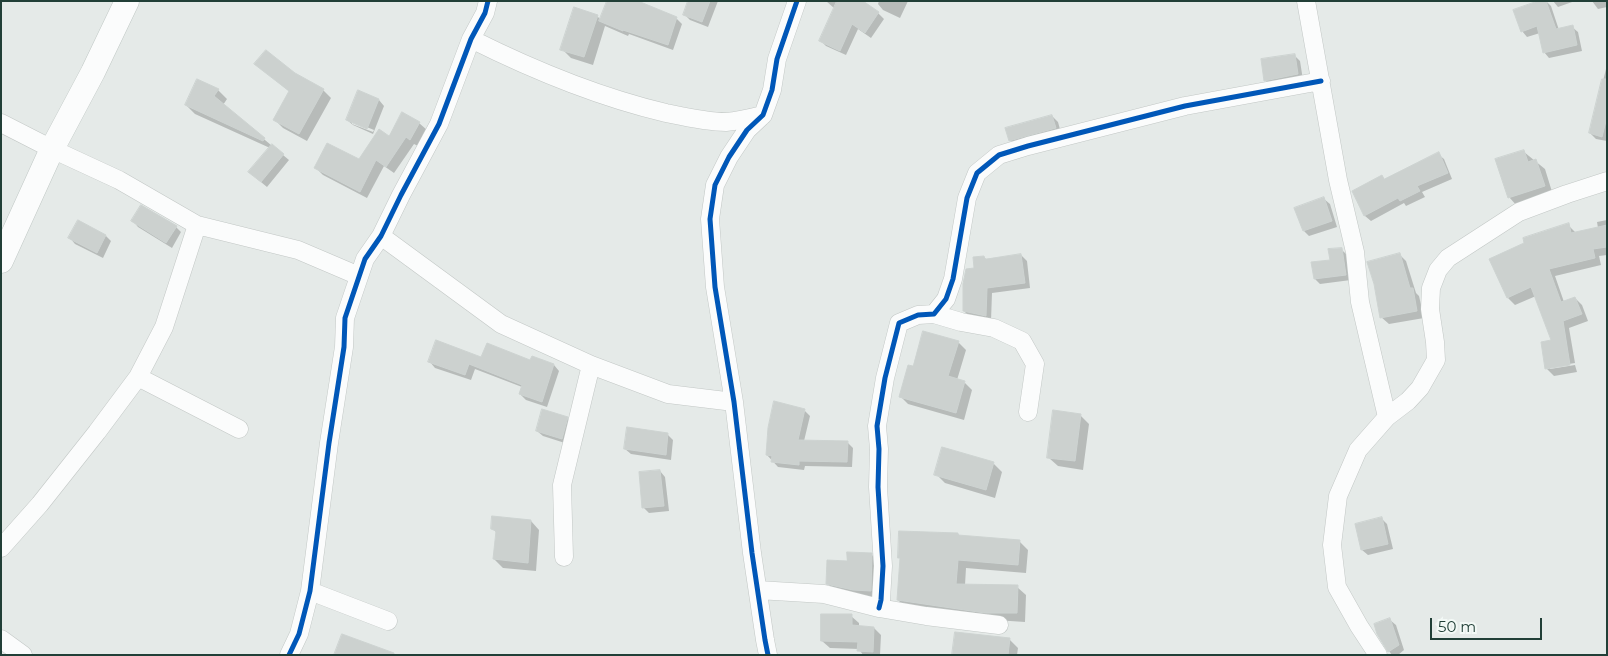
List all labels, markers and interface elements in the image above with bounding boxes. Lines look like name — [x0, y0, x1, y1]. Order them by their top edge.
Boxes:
scale bar — [1433, 608, 1546, 640]
text: 50 m — [1438, 617, 1476, 636]

